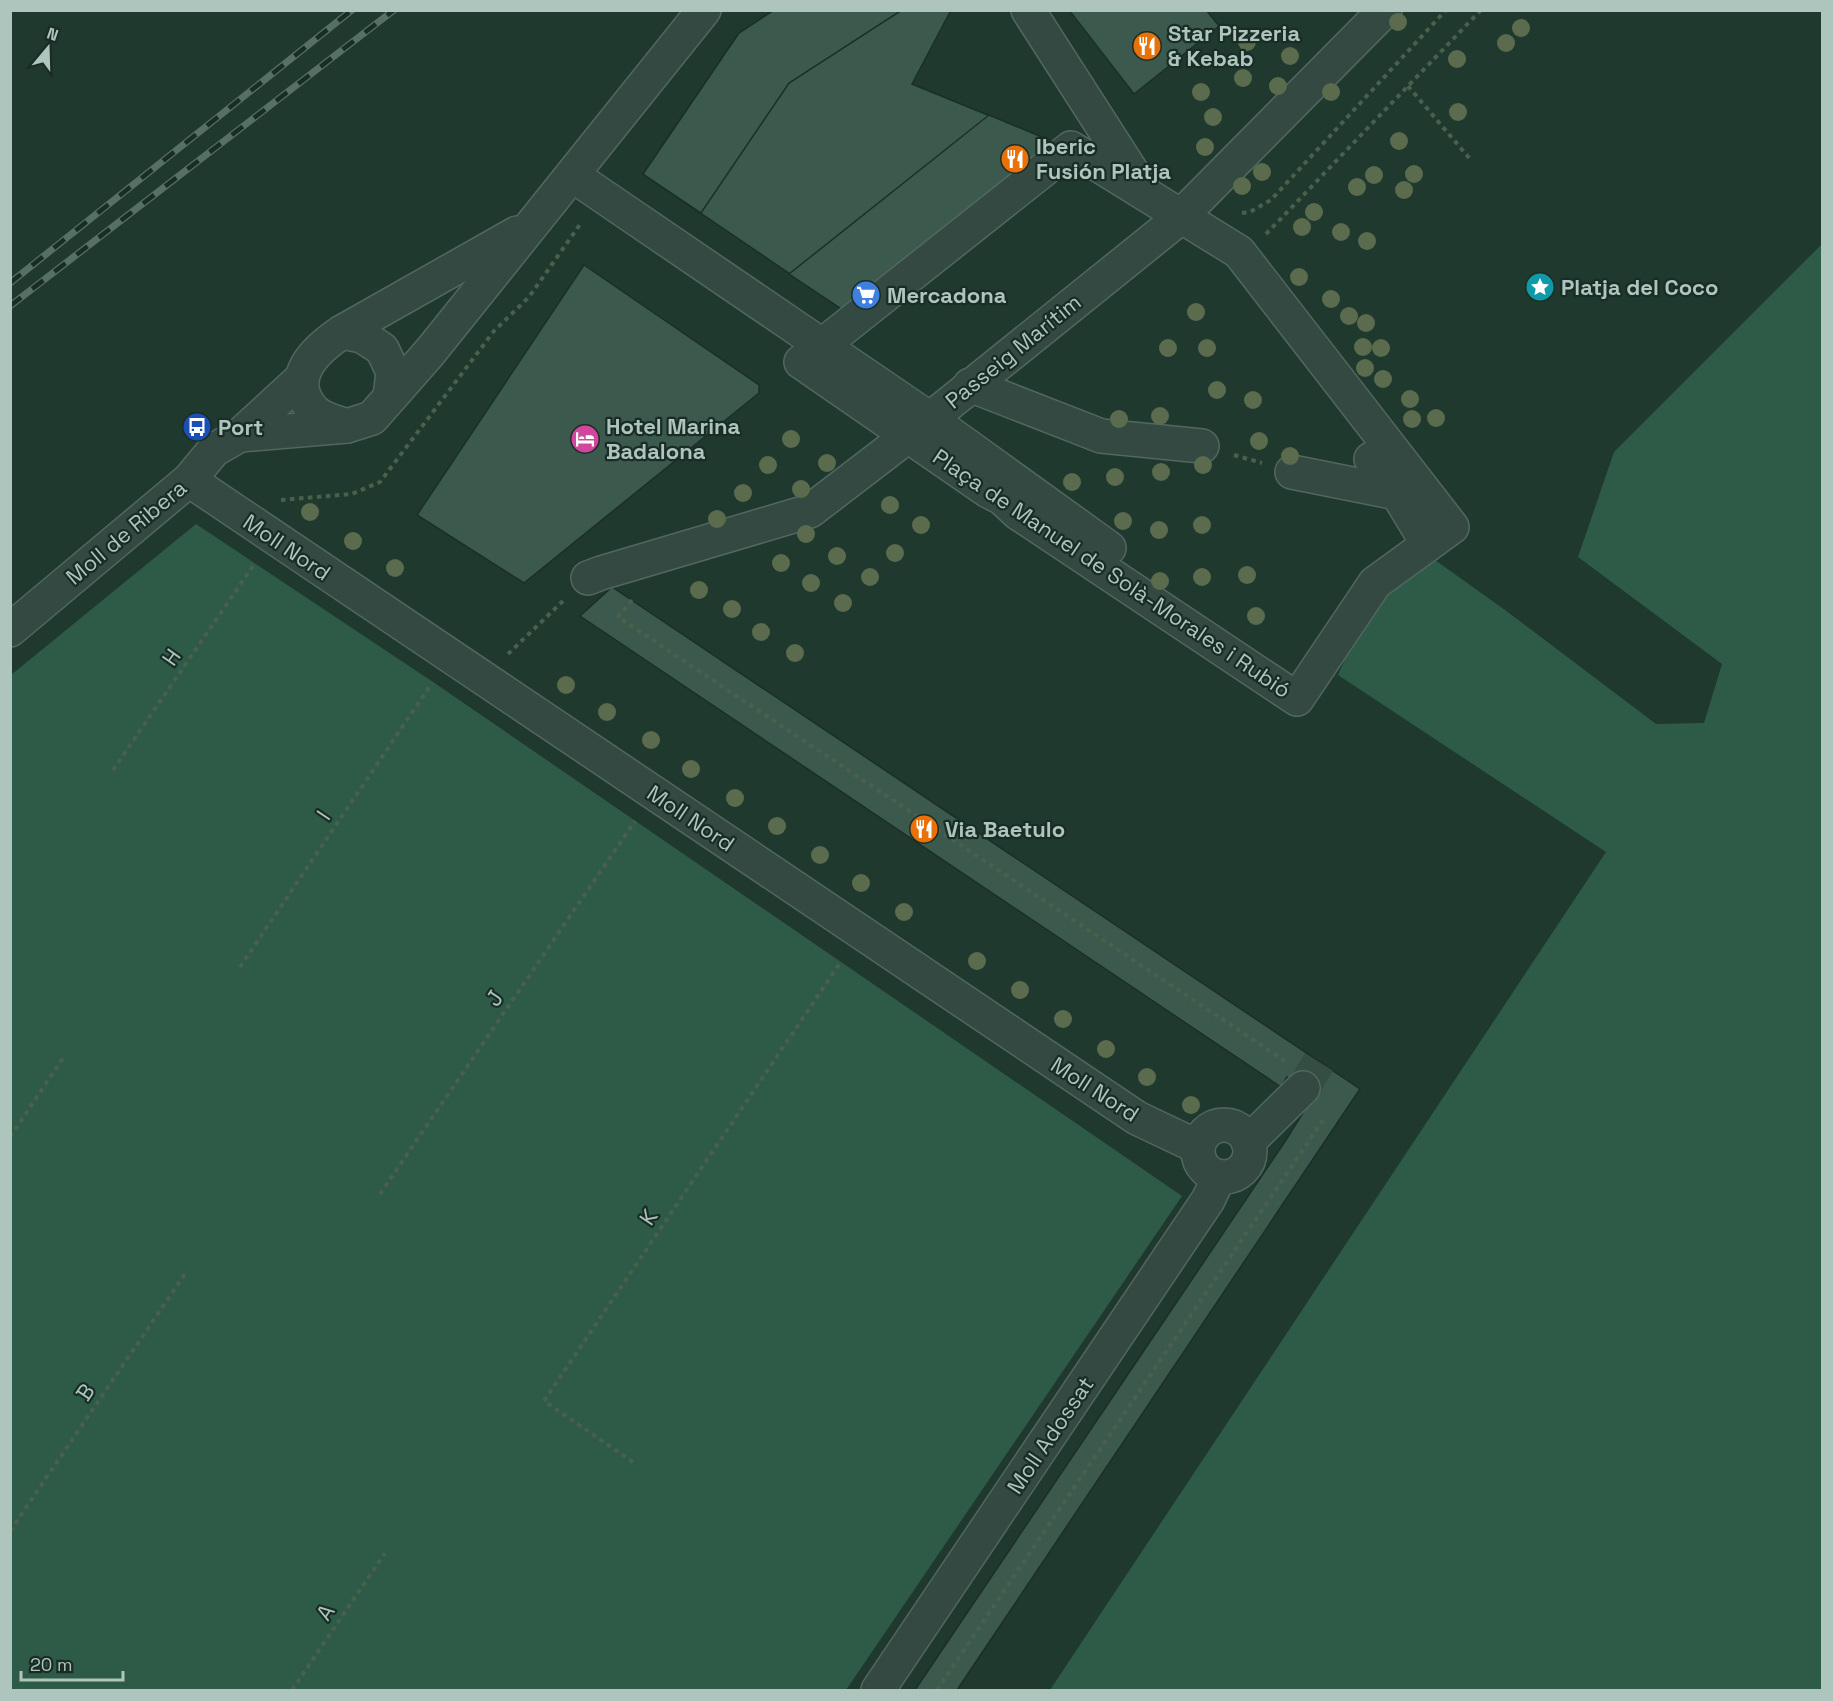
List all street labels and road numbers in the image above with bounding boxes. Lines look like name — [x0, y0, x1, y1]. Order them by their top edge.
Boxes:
street label: Passeig Marítim — [939, 288, 1087, 414]
street label: Plaça de Manuel de Solà-Morales i Rubió — [928, 442, 1296, 704]
street label: Moll de Ribera — [60, 473, 192, 591]
street label: Moll Nord — [238, 508, 336, 586]
street label: H — [155, 643, 187, 671]
street label: Moll Nord — [642, 779, 740, 857]
street label: I — [310, 805, 336, 825]
street label: J — [479, 985, 509, 1011]
street label: Moll Nord — [1046, 1050, 1144, 1128]
street label: K — [633, 1203, 664, 1230]
street label: Moll Adossat — [1000, 1371, 1100, 1499]
street label: B — [69, 1378, 101, 1406]
street label: A — [310, 1598, 341, 1626]

